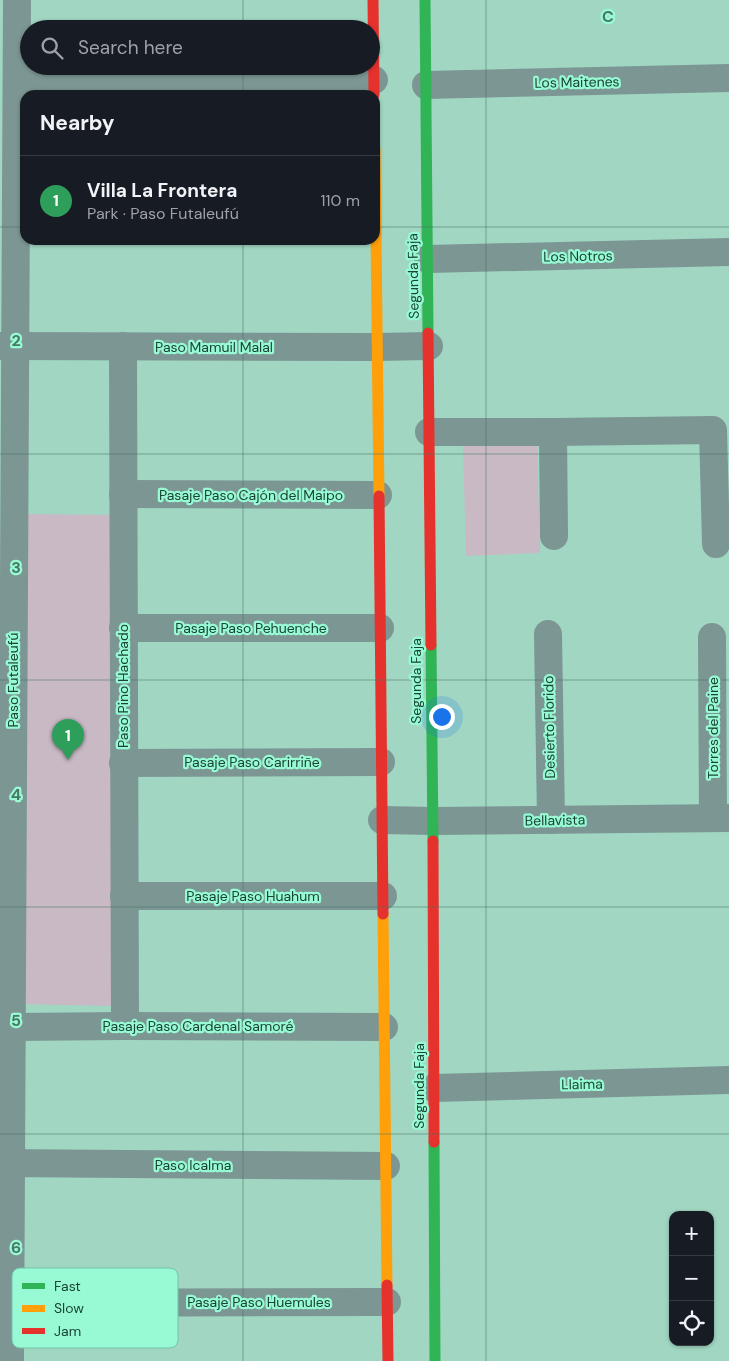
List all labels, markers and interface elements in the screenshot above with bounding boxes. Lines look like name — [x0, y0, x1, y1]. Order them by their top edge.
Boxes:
text: C — [602, 6, 614, 27]
search box — [20, 20, 380, 75]
icon: search — [38, 34, 66, 62]
text: Search here — [78, 35, 183, 60]
street label: Los Maitenes — [534, 72, 620, 92]
text: Nearby — [40, 109, 114, 137]
text: Villa La Frontera — [87, 178, 237, 203]
text: 1 — [53, 190, 59, 211]
text: 110 m — [321, 190, 360, 211]
text: Park · Paso Futaleufú — [87, 203, 239, 224]
street label: Segunda Faja — [403, 233, 423, 319]
street label: Los Notros — [543, 246, 613, 266]
text: 2 — [11, 330, 21, 351]
street label: Paso Mamuil Malal — [155, 338, 273, 356]
street label: Pasaje Paso Cajón del Maipo — [159, 486, 343, 504]
text: 3 — [11, 557, 21, 578]
street label: Pasaje Paso Pehuenche — [175, 619, 327, 637]
street label: Paso Pino Hachado — [114, 624, 132, 748]
street label: Paso Futaleufú — [4, 633, 22, 727]
street label: Segunda Faja — [407, 638, 425, 724]
street label: Desierto Florido — [539, 675, 559, 779]
street label: Torres del Paine — [704, 677, 722, 779]
your location — [429, 704, 455, 730]
pin: 1 — [52, 719, 84, 760]
street label: Pasaje Paso Carirriñe — [184, 753, 320, 771]
text: 4 — [11, 784, 21, 805]
street label: Bellavista — [525, 810, 585, 830]
street label: Pasaje Paso Huahum — [186, 887, 320, 905]
text: 5 — [11, 1010, 21, 1031]
street label: Pasaje Paso Cardenal Samoré — [103, 1017, 293, 1035]
street label: Segunda Faja — [410, 1043, 428, 1129]
street label: Llaima — [561, 1075, 603, 1093]
street label: Paso Icalma — [155, 1156, 231, 1174]
map controls — [669, 1211, 714, 1346]
button: + — [669, 1211, 714, 1256]
text: 6 — [11, 1237, 21, 1258]
button: − — [669, 1256, 714, 1301]
legend — [12, 1268, 178, 1348]
text: Fast — [54, 1277, 81, 1295]
street label: Pasaje Paso Huemules — [187, 1293, 331, 1311]
text: Slow — [54, 1299, 84, 1317]
button: locate — [669, 1301, 714, 1346]
text: Jam — [54, 1322, 81, 1340]

